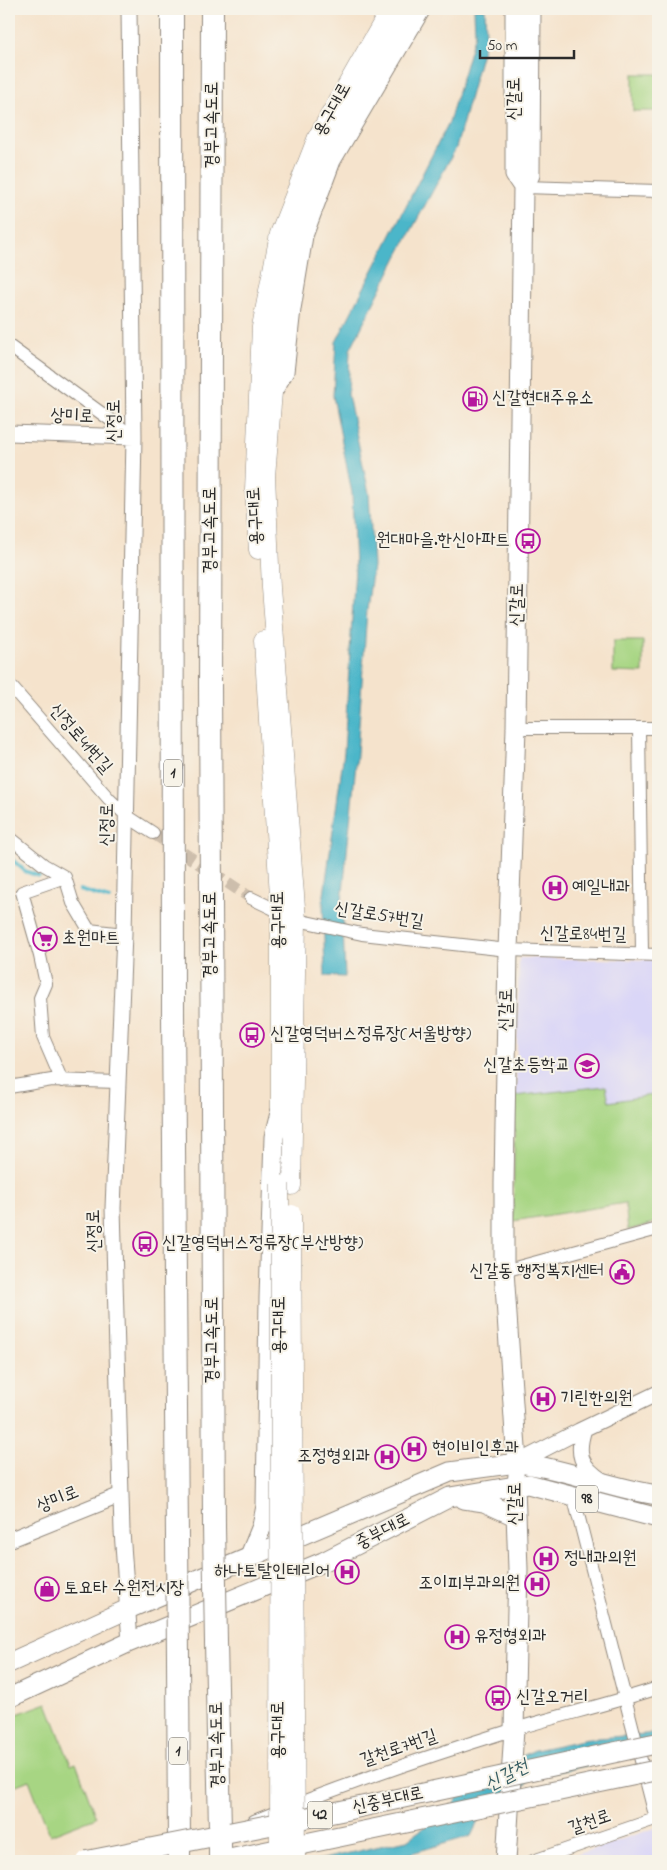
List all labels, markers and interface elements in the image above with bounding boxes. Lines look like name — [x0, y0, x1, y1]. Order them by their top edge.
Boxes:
scale bar — [480, 28, 573, 60]
text: 50 m — [487, 35, 518, 57]
street label: 신갈로 — [502, 77, 528, 121]
street label: 용구대로 — [308, 78, 358, 142]
street label: 경부고속도로 — [200, 82, 226, 168]
fuel station icon: 신갈현대주유소 — [462, 386, 488, 412]
place label: 신갈현대주유소 — [492, 386, 593, 412]
street label: 신정로 — [102, 399, 128, 443]
street label: 상미로 — [50, 403, 94, 431]
street label: 용구대로 — [242, 486, 270, 546]
street label: 경부고속도로 — [198, 487, 224, 573]
place label: 원대마을.한신아파트 — [376, 528, 510, 554]
bus stop icon: 원대마을.한신아파트 — [515, 528, 541, 554]
street label: 신갈로 — [505, 583, 531, 627]
street label: 신정로41번길 — [42, 698, 118, 780]
road number: 1 — [164, 760, 182, 786]
street label: 신정로 — [95, 803, 121, 847]
hospital icon: 예일내과 — [542, 875, 568, 901]
place label: 예일내과 — [572, 875, 630, 901]
street label: 용구대로 — [265, 891, 293, 949]
street label: 경부고속도로 — [198, 892, 224, 978]
street label: 신갈로57번길 — [332, 896, 426, 936]
street label: 신갈로84번길 — [539, 921, 627, 949]
supermarket icon: 초원마트 — [32, 926, 58, 952]
place label: 초원마트 — [62, 926, 120, 952]
street label: 신갈로 — [494, 988, 520, 1032]
bus stop icon: 신갈영덕버스정류장(서울방향) — [239, 1022, 265, 1048]
place label: 신갈영덕버스정류장(서울방향) — [270, 1022, 471, 1048]
place label: 신갈초등학교 — [483, 1053, 570, 1079]
school or university icon: 신갈초등학교 — [574, 1053, 600, 1079]
street label: 신정로 — [82, 1209, 108, 1253]
bus stop icon: 신갈영덕버스정류장(부산방향) — [132, 1231, 158, 1257]
place label: 신갈영덕버스정류장(부산방향) — [162, 1231, 363, 1257]
place label: 신갈동 행정복지센터 — [469, 1259, 604, 1285]
public building icon: 신갈동 행정복지센터 — [609, 1259, 635, 1285]
street label: 용구대로 — [267, 1296, 293, 1354]
street label: 경부고속도로 — [200, 1297, 226, 1383]
hospital icon: 기린한의원 — [530, 1386, 556, 1412]
place label: 기린한의원 — [560, 1386, 632, 1412]
hospital icon: 현이비인후과 — [401, 1436, 427, 1462]
place label: 현이비인후과 — [432, 1436, 519, 1462]
place label: 조정형외과 — [298, 1444, 370, 1470]
hospital icon: 조정형외과 — [374, 1444, 400, 1470]
street label: 상미로 — [33, 1480, 83, 1520]
street label: 신갈로 — [503, 1482, 529, 1526]
road number: 98 — [576, 1486, 598, 1512]
street label: 중부대로 — [351, 1507, 415, 1557]
hospital icon: 정내과의원 — [533, 1546, 559, 1572]
place label: 정내과의원 — [564, 1546, 636, 1572]
place label: 하나토탈인테리어 — [214, 1559, 330, 1585]
hospital icon: 하나토탈인테리어 — [334, 1559, 360, 1585]
place label: 조이피부과의원 — [419, 1571, 520, 1597]
hospital icon: 조이피부과의원 — [524, 1571, 550, 1597]
shop icon: 토요타 수원전시장 — [34, 1576, 60, 1602]
place label: 토요타 수원전시장 — [64, 1576, 184, 1602]
hospital icon: 유정형외과 — [444, 1624, 470, 1650]
place label: 유정형외과 — [474, 1624, 546, 1650]
bus stop icon: 신갈오거리 — [485, 1685, 511, 1711]
place label: 신갈오거리 — [516, 1685, 588, 1711]
street label: 경부고속도로 — [204, 1701, 232, 1789]
street label: 용구대로 — [266, 1701, 292, 1759]
street label: 갈천로7번길 — [357, 1724, 441, 1774]
road number: 1 — [169, 1738, 187, 1764]
water label: 신갈천 — [480, 1753, 535, 1798]
street label: 신중부대로 — [350, 1781, 426, 1821]
road number: 42 — [308, 1802, 332, 1828]
street label: 갈천로 — [565, 1804, 615, 1842]

